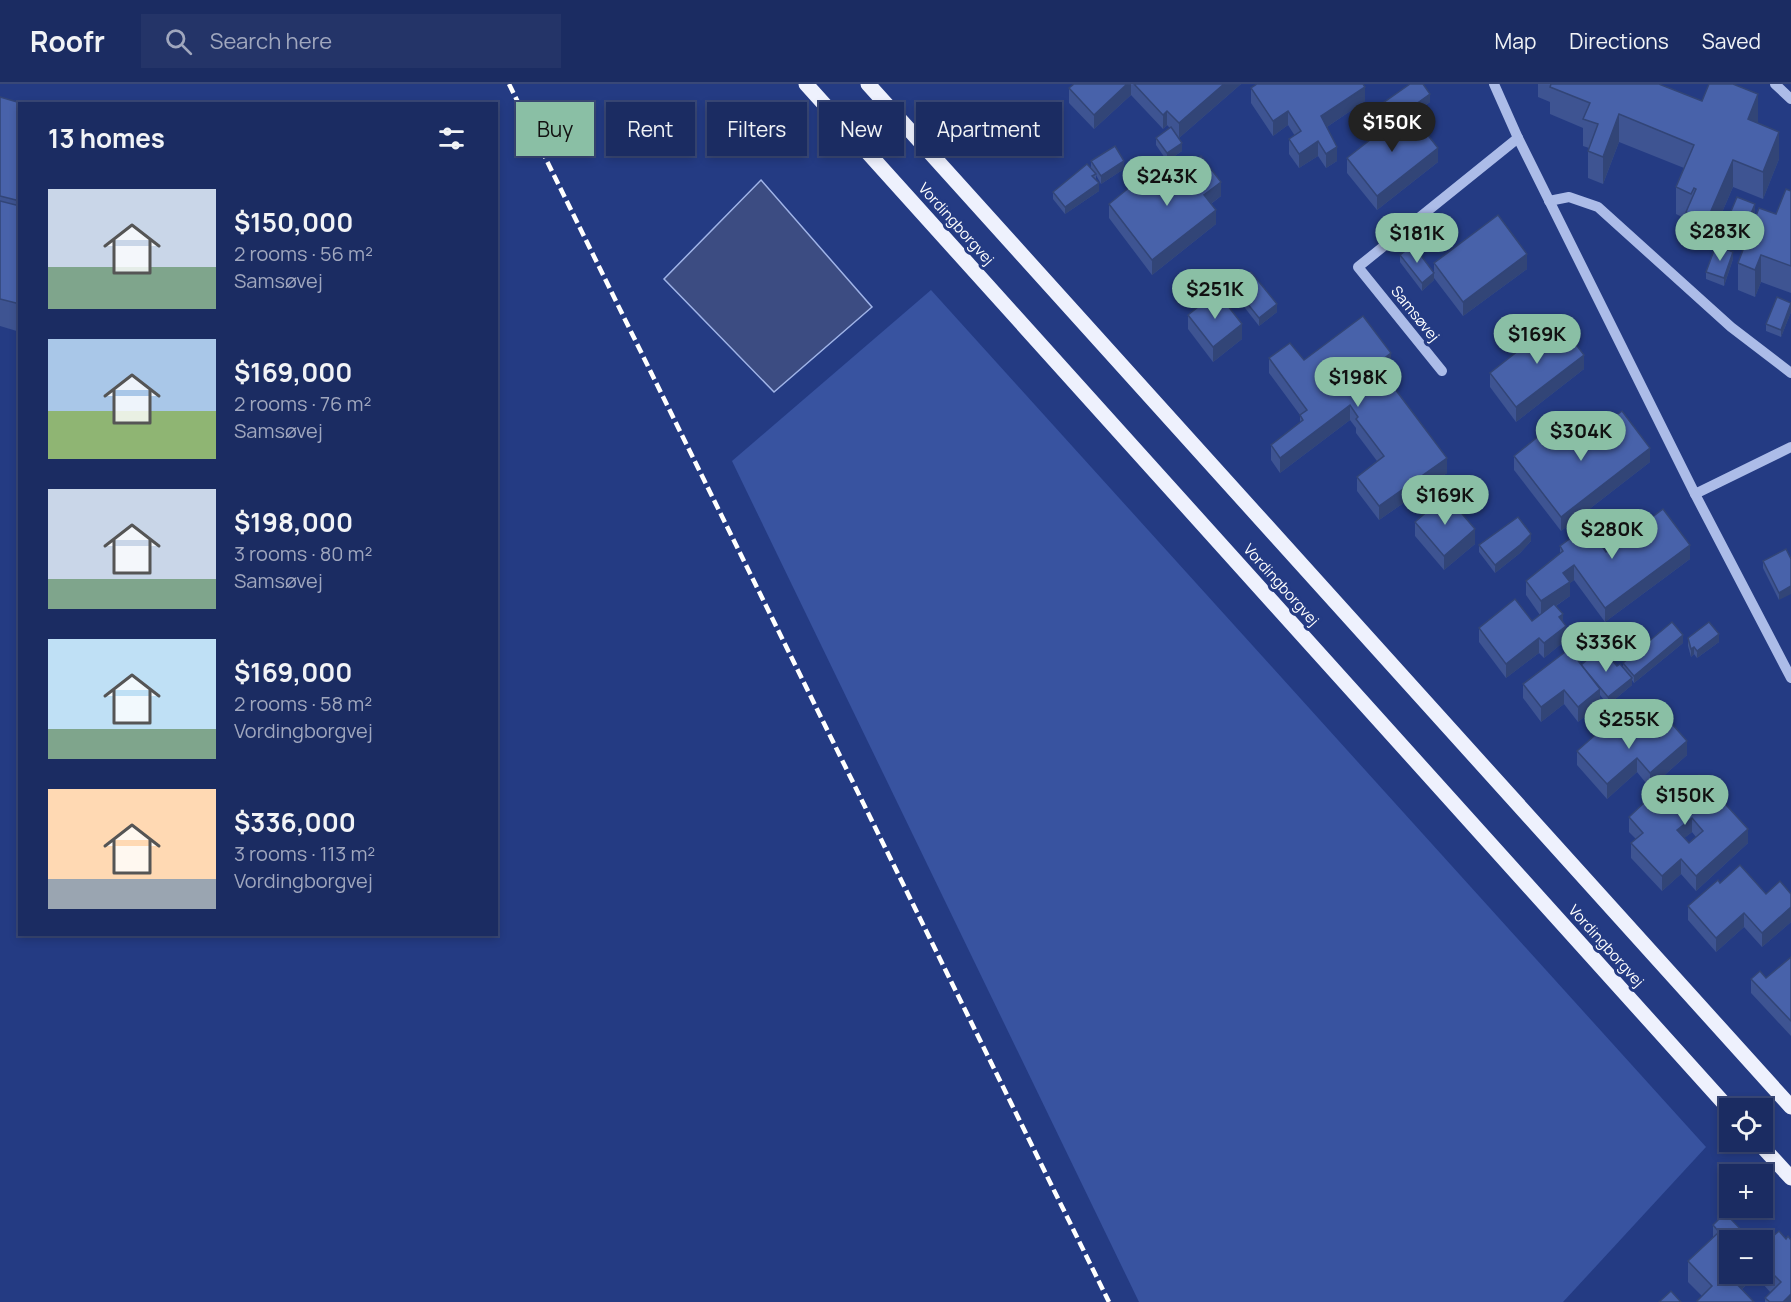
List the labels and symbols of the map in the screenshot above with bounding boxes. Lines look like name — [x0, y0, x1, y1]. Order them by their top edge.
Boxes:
pin: $150K — [1350, 102, 1434, 153]
pin: $243K — [1125, 156, 1209, 207]
street label: Vordingborgvej — [914, 178, 999, 269]
pin: $283K — [1678, 211, 1762, 262]
pin: $181K — [1375, 213, 1459, 264]
pin: $251K — [1173, 269, 1257, 320]
street label: Samsøvej — [1386, 281, 1445, 346]
pin: $169K — [1495, 314, 1579, 365]
pin: $198K — [1316, 357, 1400, 408]
pin: $304K — [1539, 411, 1623, 462]
pin: $169K — [1403, 475, 1487, 526]
pin: $280K — [1570, 509, 1654, 560]
street label: Vordingborgvej — [1239, 539, 1324, 630]
pin: $336K — [1564, 622, 1648, 673]
pin: $255K — [1587, 699, 1671, 750]
pin: $150K — [1643, 775, 1727, 826]
street label: Vordingborgvej — [1564, 900, 1649, 991]

